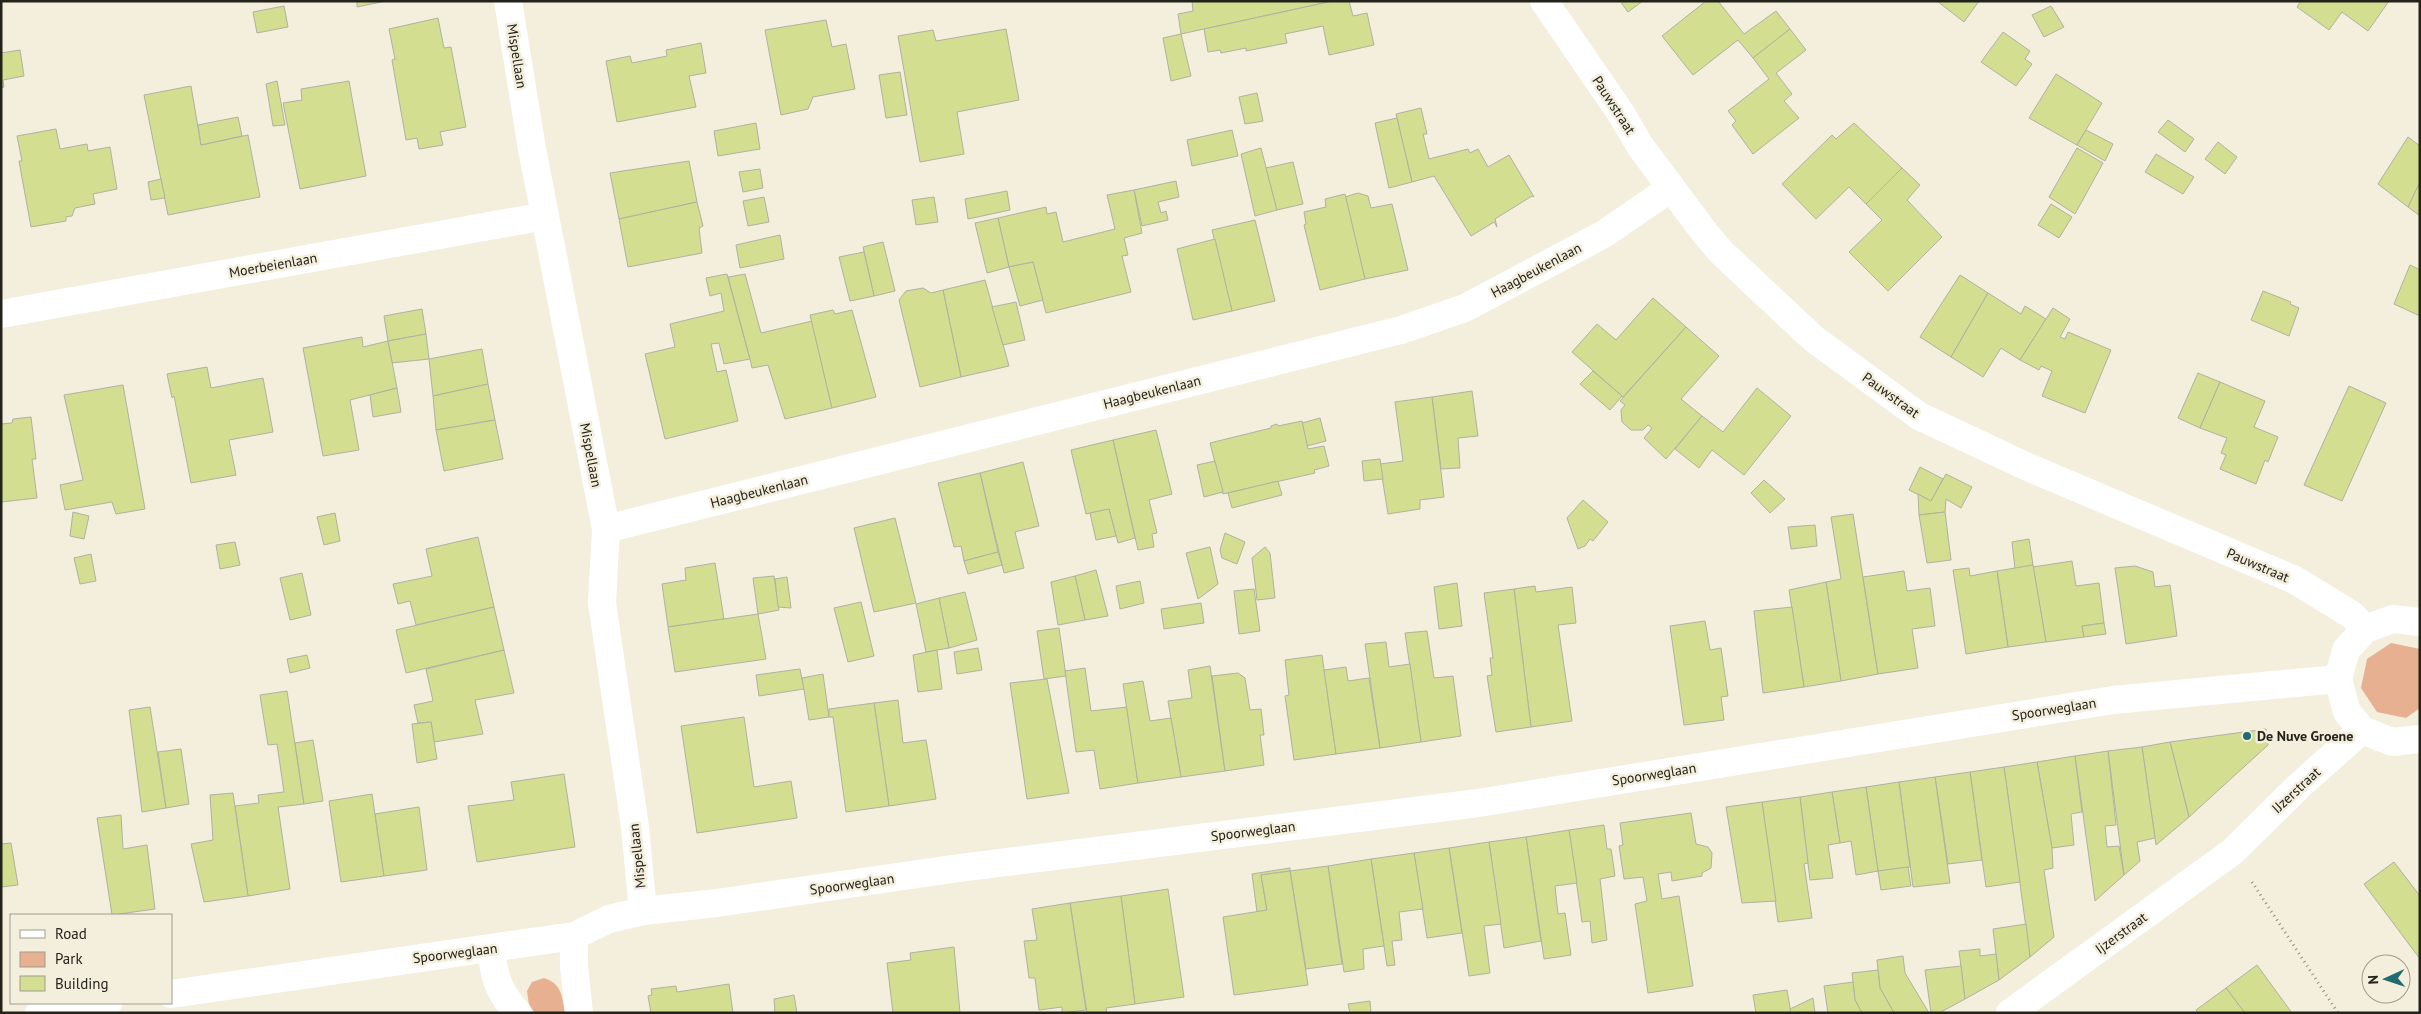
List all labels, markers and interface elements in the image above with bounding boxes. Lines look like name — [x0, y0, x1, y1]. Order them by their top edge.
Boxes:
street label: Mispellaan — [503, 22, 531, 90]
street label: Pauwstraat — [1588, 72, 1640, 138]
street label: Haagbeukenlaan — [1488, 239, 1584, 301]
street label: Moerbeienlaan — [227, 248, 319, 282]
street label: Pauwstraat — [1859, 368, 1923, 422]
street label: Haagbeukenlaan — [1101, 371, 1203, 413]
street label: Mispellaan — [576, 421, 606, 489]
street label: Haagbeukenlaan — [708, 470, 810, 512]
street label: Pauwstraat — [2224, 544, 2292, 586]
street label: Spoorweglaan — [2011, 693, 2097, 725]
place label: De Nuve Groene — [2257, 727, 2353, 745]
marker: De Nuve Groene — [2241, 730, 2253, 742]
street label: Spoorweglaan — [1611, 758, 1697, 790]
street label: IJzerstraat — [2268, 763, 2324, 817]
street label: Spoorweglaan — [1210, 817, 1296, 845]
street label: Mispellaan — [625, 823, 649, 889]
street label: Spoorweglaan — [809, 869, 895, 899]
street label: Ijzerstraat — [2092, 908, 2151, 958]
legend — [10, 914, 172, 1004]
text: Road — [55, 924, 87, 943]
street label: Spoorweglaan — [412, 939, 498, 967]
text: Park — [55, 949, 83, 968]
north arrow — [2361, 954, 2411, 1004]
text: Building — [55, 974, 109, 993]
text: N — [2364, 975, 2382, 985]

